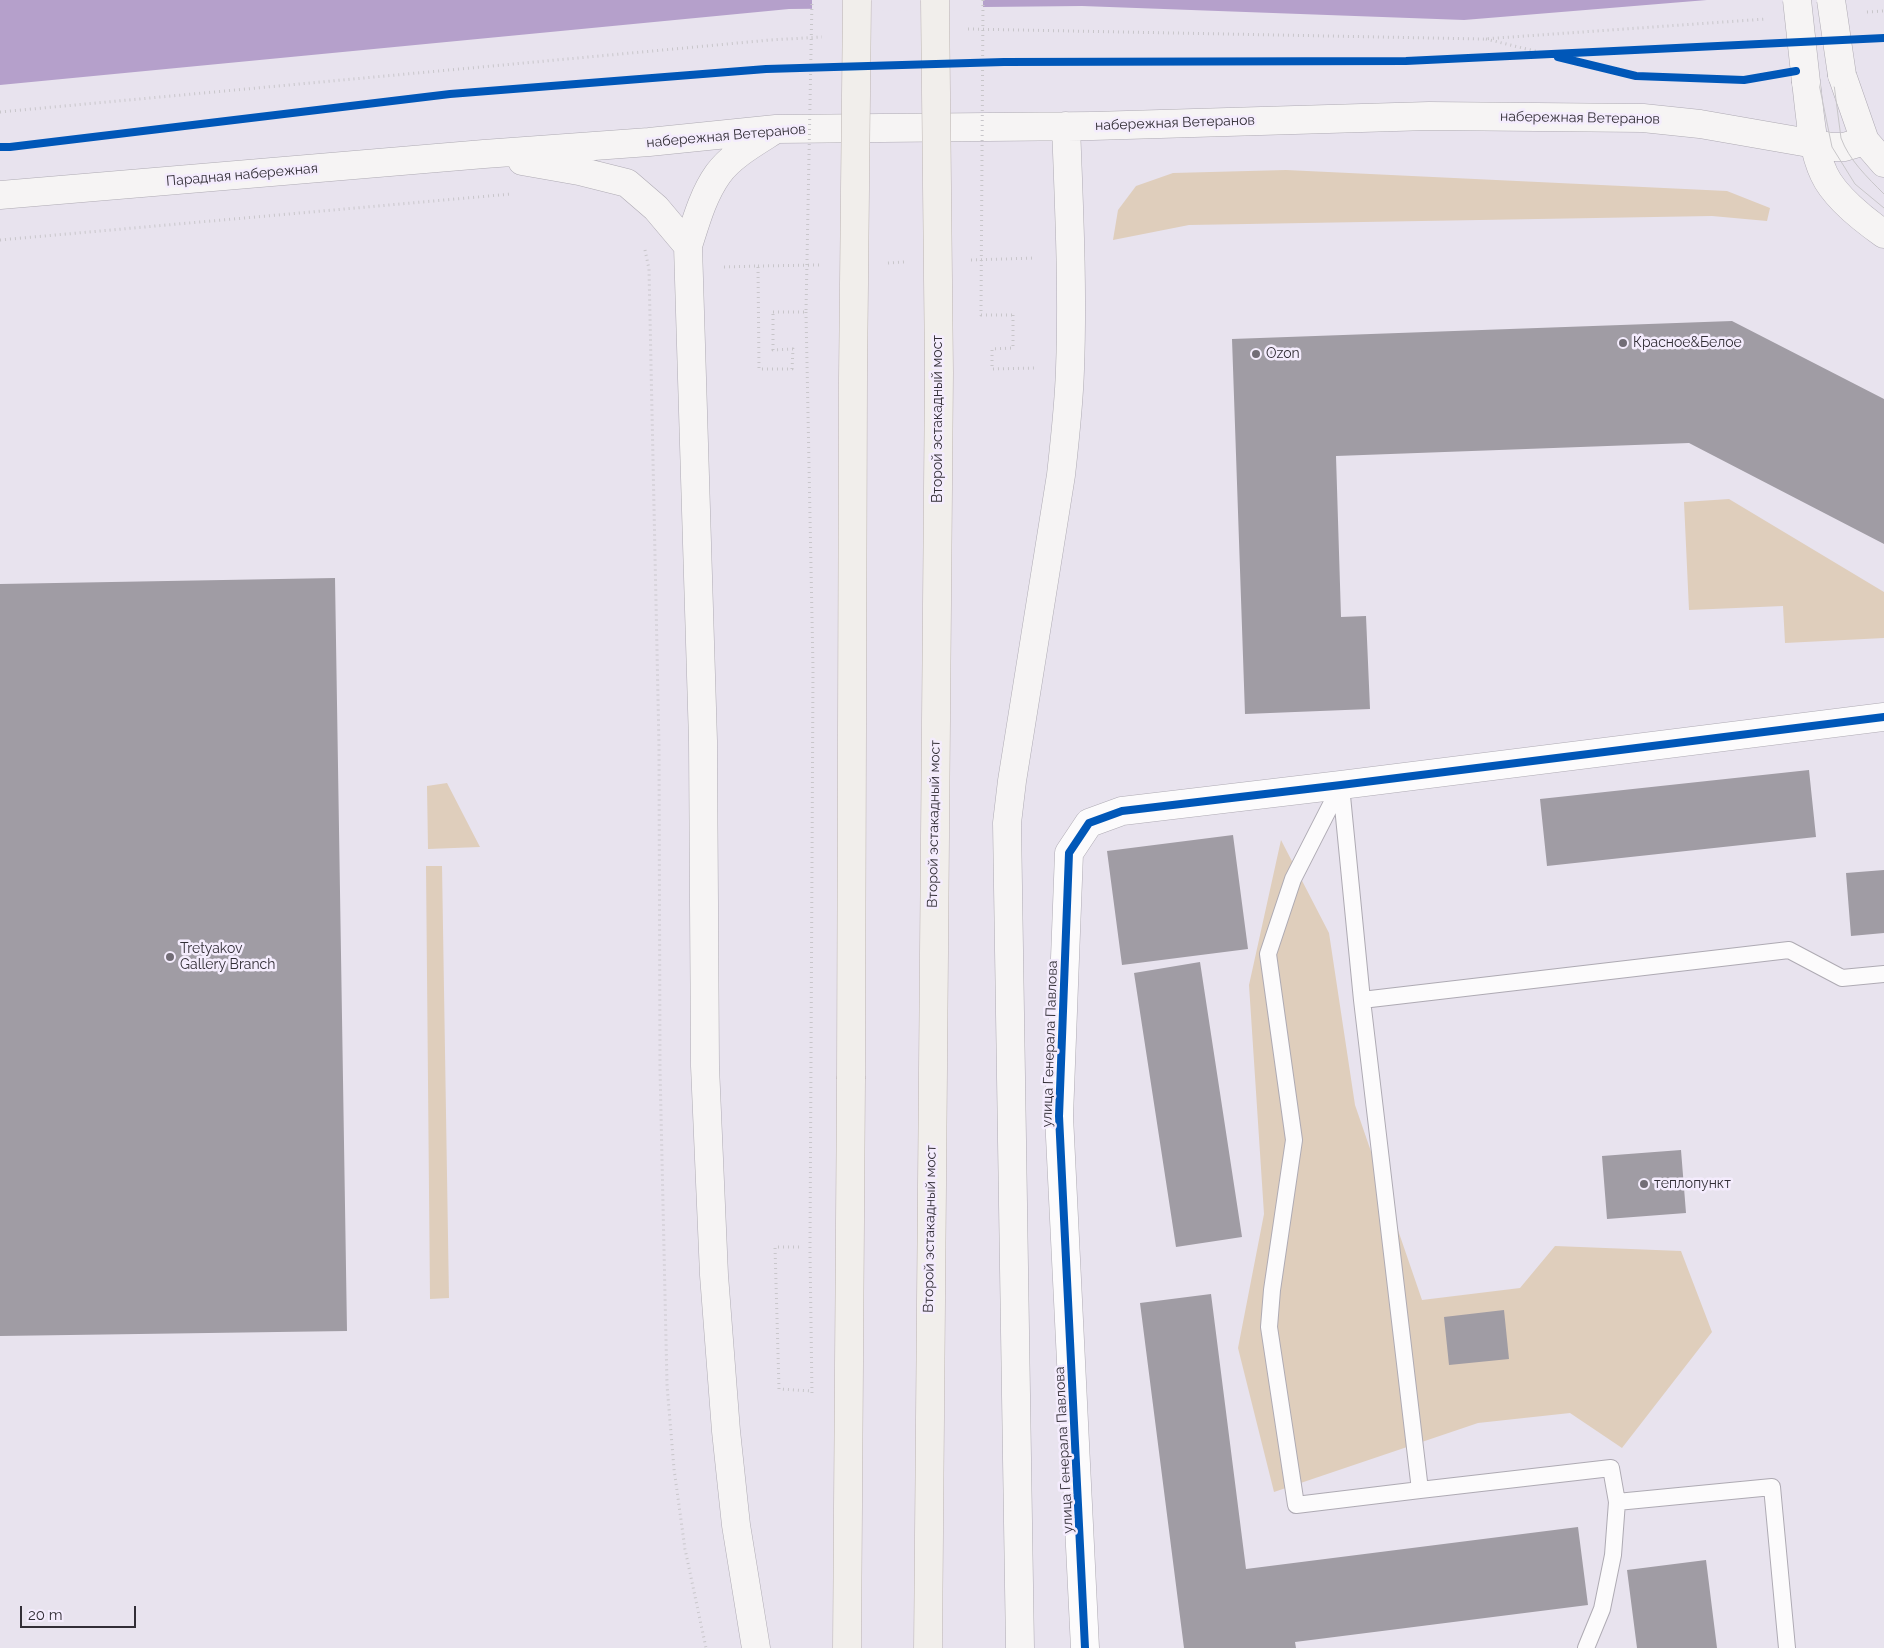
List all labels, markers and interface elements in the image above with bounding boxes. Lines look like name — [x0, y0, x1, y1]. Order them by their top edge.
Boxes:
street label: набережная Ветеранов — [1500, 108, 1660, 128]
street label: набережная Ветеранов — [1095, 112, 1255, 134]
street label: набережная Ветеранов — [646, 121, 806, 151]
street label: Парадная набережная — [166, 160, 318, 190]
street label: Второй эстакадный мост — [930, 335, 946, 503]
place label: Красное&Белое — [1633, 335, 1742, 351]
marker: Красное&Белое — [1617, 337, 1629, 349]
place label: Ozon — [1266, 346, 1300, 362]
marker: Ozon — [1250, 348, 1262, 360]
street label: Второй эстакадный мост — [924, 740, 944, 908]
place label: Tretyakov Gallery Branch — [180, 941, 275, 974]
marker: Tretyakov Gallery Branch — [164, 951, 176, 963]
street label: улица Генерала Павлова — [1039, 960, 1061, 1128]
street label: Второй эстакадный мост — [920, 1145, 940, 1313]
place label: теплопункт — [1654, 1176, 1731, 1192]
marker: теплопункт — [1638, 1178, 1650, 1190]
street label: улица Генерала Павлова — [1051, 1366, 1077, 1534]
scale bar — [22, 1596, 139, 1628]
text: 20 m — [28, 1606, 63, 1624]

